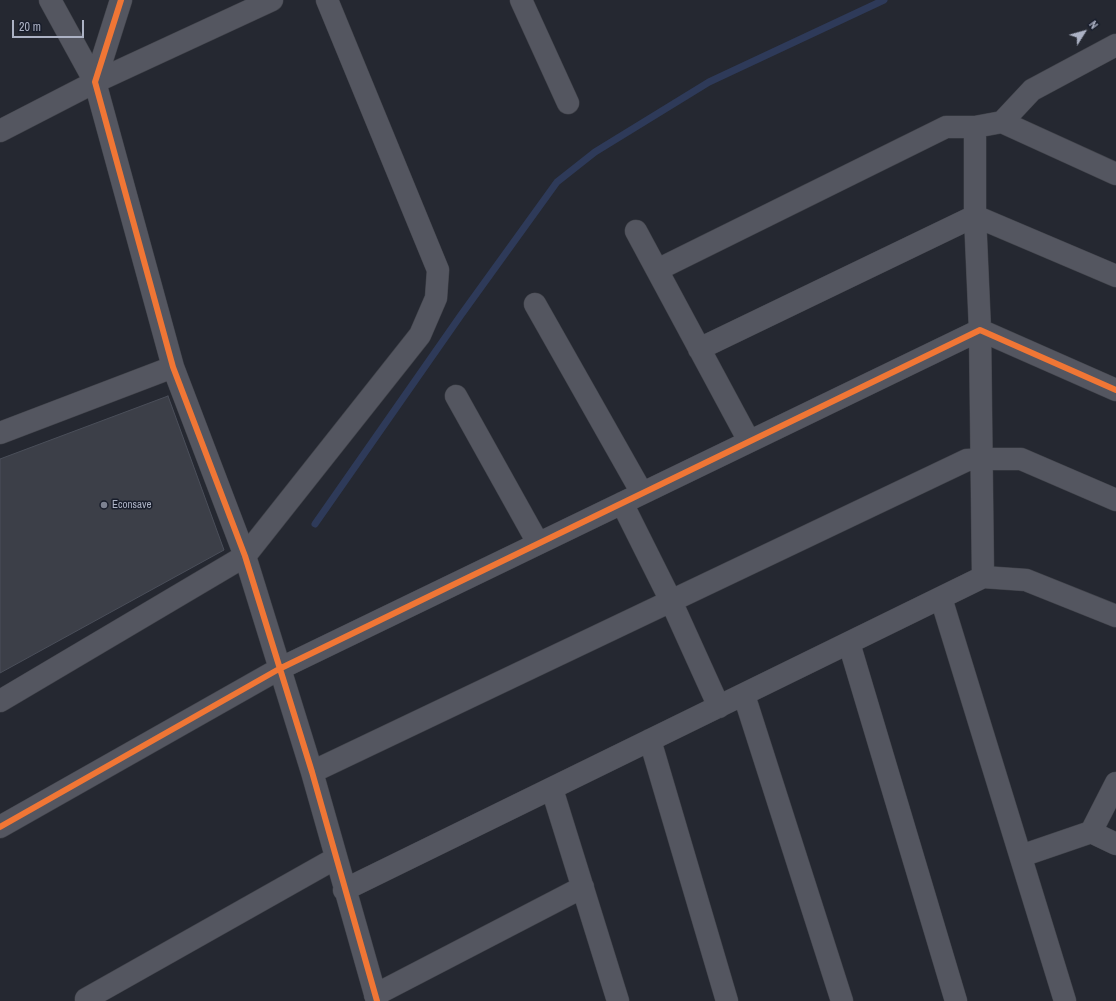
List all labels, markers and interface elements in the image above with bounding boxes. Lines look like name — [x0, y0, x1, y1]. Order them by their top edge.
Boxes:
scale bar — [14, 12, 86, 38]
north arrow — [1064, 12, 1104, 52]
text: N — [1086, 18, 1101, 32]
text: 20 m — [19, 19, 41, 35]
place label: Econsave — [112, 498, 152, 512]
marker: Econsave — [99, 500, 109, 510]

